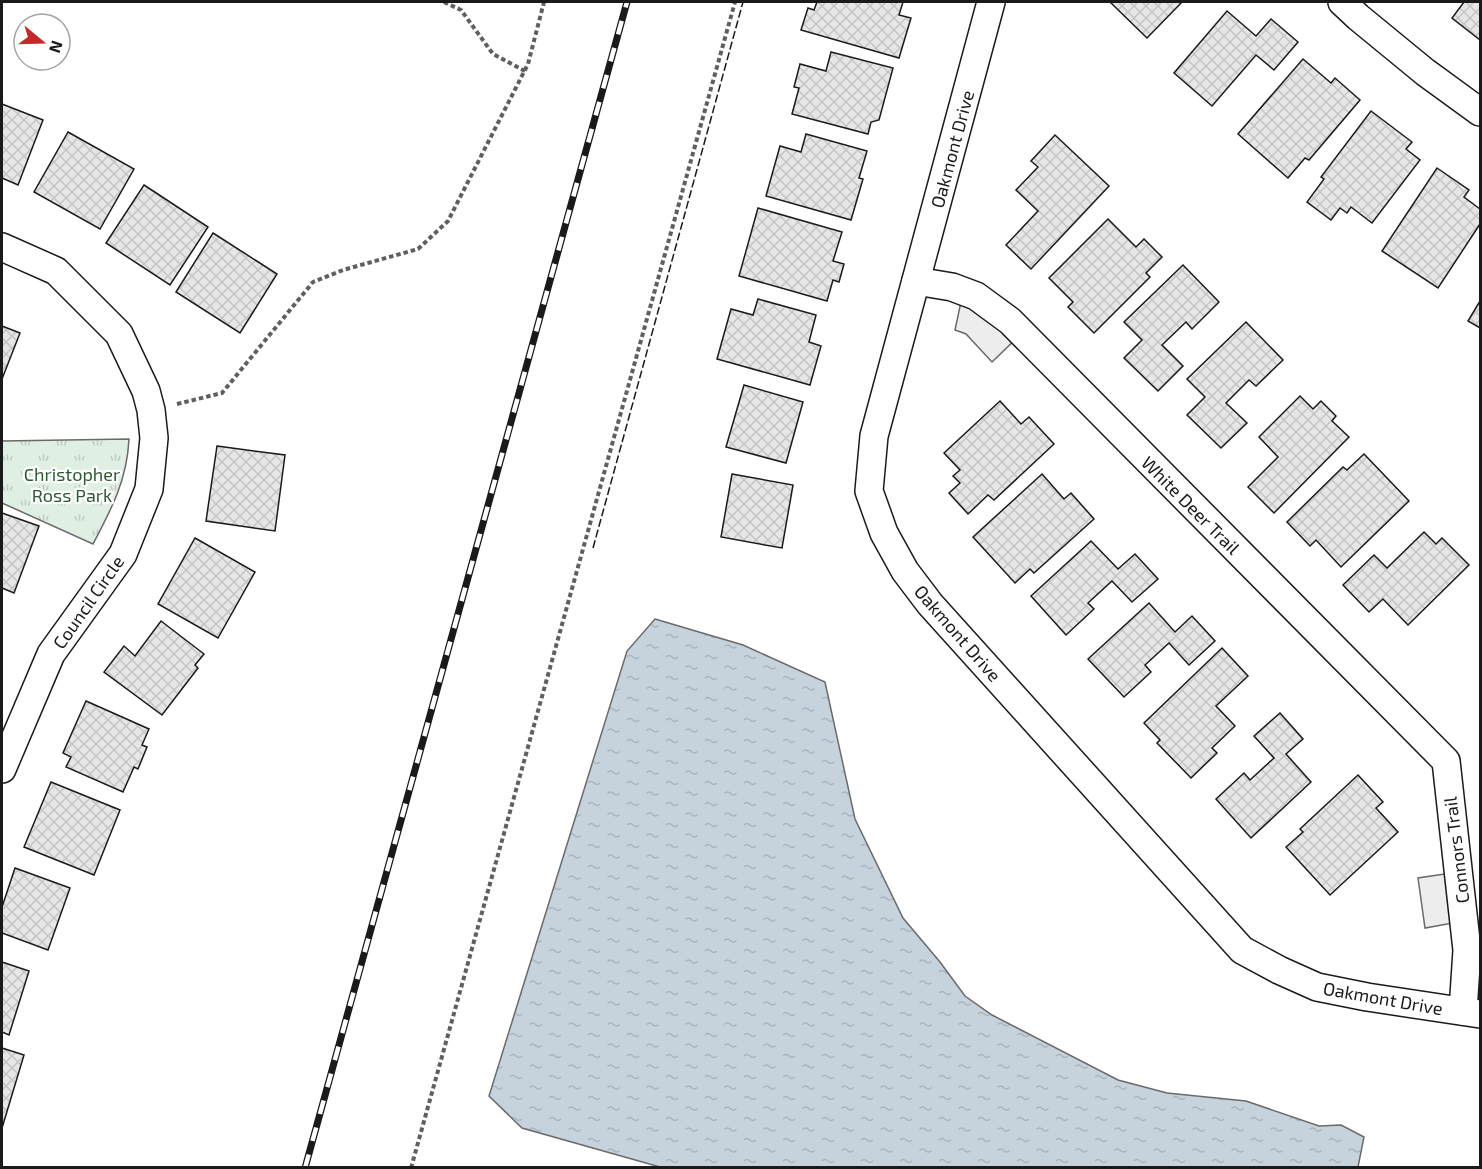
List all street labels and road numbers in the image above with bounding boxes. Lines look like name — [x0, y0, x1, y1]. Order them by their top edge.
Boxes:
street label: Oakmont Drive — [926, 88, 978, 210]
street label: White Deer Trail — [1137, 451, 1245, 559]
street label: Council Circle — [48, 551, 128, 653]
street label: Oakmont Drive — [910, 580, 1006, 686]
street label: Connors Trail — [1438, 795, 1473, 905]
street label: Oakmont Drive — [1321, 977, 1445, 1019]

